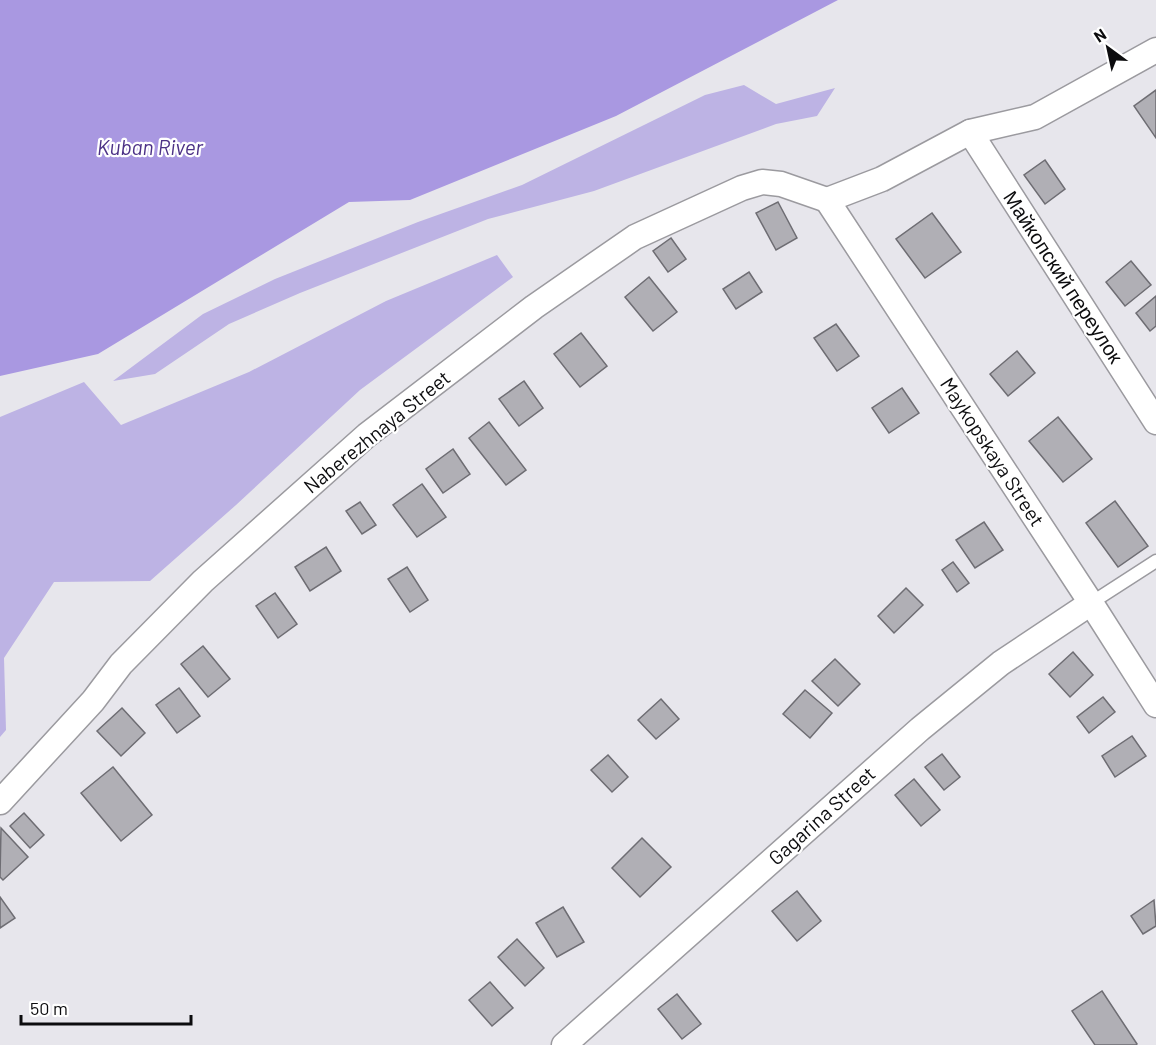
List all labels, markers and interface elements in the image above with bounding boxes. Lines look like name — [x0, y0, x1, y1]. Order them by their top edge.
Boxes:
north arrow — [1078, 18, 1138, 78]
text: N — [1090, 24, 1109, 46]
water label: Kuban River — [97, 134, 204, 159]
street label: Майкопский переулок — [999, 186, 1129, 367]
street label: Naberezhnaya Street — [298, 365, 454, 498]
street label: Maykopskaya Street — [936, 373, 1050, 530]
street label: Gagarina Street — [763, 761, 880, 869]
scale bar — [21, 988, 190, 1026]
text: 50 m — [30, 997, 68, 1019]

